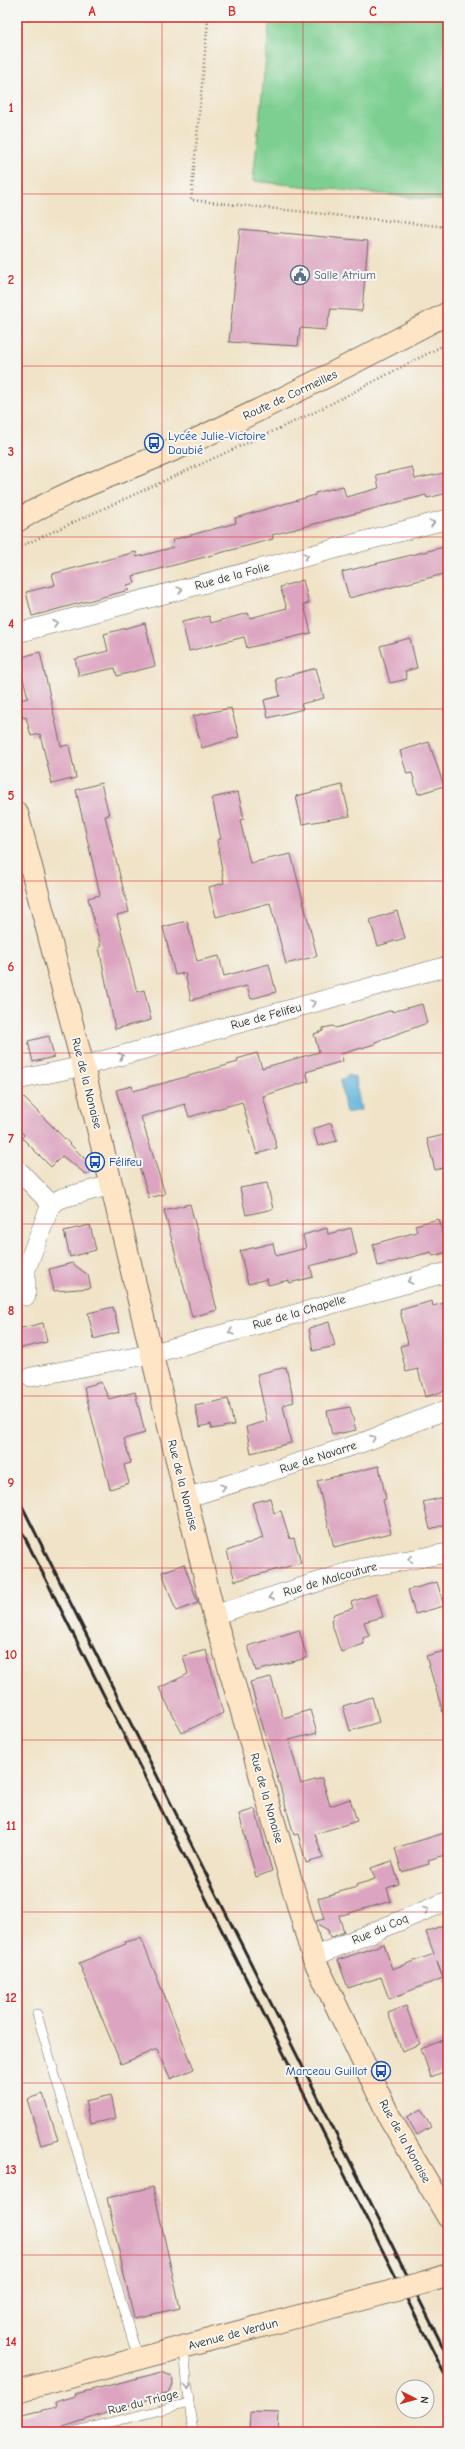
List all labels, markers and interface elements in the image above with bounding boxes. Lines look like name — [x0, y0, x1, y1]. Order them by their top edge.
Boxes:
text: A — [88, 4, 96, 19]
text: B — [228, 4, 236, 19]
text: C — [369, 4, 377, 19]
text: 1 — [8, 100, 14, 115]
public building icon: Salle Atrium — [289, 264, 311, 286]
place label: Salle Atrium — [314, 268, 376, 282]
text: 2 — [8, 272, 14, 287]
street label: Route de Cormeilles — [241, 367, 339, 423]
place label: Lycée Julie-Victoire Daubié — [168, 429, 266, 457]
bus stop icon: Lycée Julie-Victoire Daubié — [143, 432, 165, 454]
text: 3 — [8, 444, 14, 459]
one-way arrow — [428, 519, 435, 528]
one-way arrow — [303, 553, 309, 561]
street label: Rue de la Folie — [193, 559, 271, 593]
one-way arrow — [177, 586, 184, 595]
text: 4 — [8, 616, 14, 631]
one-way arrow — [51, 619, 58, 628]
text: 5 — [8, 788, 15, 803]
text: 6 — [8, 959, 15, 974]
one-way arrow — [310, 999, 317, 1008]
street label: Rue de Felifeu — [229, 1000, 303, 1032]
street label: Rue de la Nonaise — [69, 1036, 105, 1130]
one-way arrow — [117, 1052, 124, 1061]
text: 7 — [8, 1131, 14, 1146]
bus stop icon: Félifeu — [84, 1151, 106, 1173]
place label: Félifeu — [109, 1155, 142, 1169]
one-way arrow — [407, 1277, 413, 1285]
street label: Rue de la Chapelle — [251, 1292, 347, 1332]
text: 8 — [8, 1303, 14, 1318]
one-way arrow — [228, 1327, 235, 1336]
one-way arrow — [370, 1435, 377, 1443]
street label: Rue de la Nonaise — [165, 1438, 201, 1532]
street label: Rue de Navarre — [278, 1438, 358, 1476]
text: 9 — [8, 1475, 15, 1490]
one-way arrow — [219, 1483, 226, 1491]
one-way arrow — [406, 1555, 413, 1563]
street label: Rue de Malcouture — [281, 1559, 379, 1599]
one-way arrow — [268, 1592, 275, 1601]
text: 10 — [5, 1647, 17, 1662]
street label: Rue de la Nonaise — [247, 1751, 287, 1845]
text: 11 — [6, 1818, 16, 1833]
one-way arrow — [422, 1907, 430, 1915]
street label: Rue du Coq — [350, 1911, 410, 1947]
text: 12 — [5, 1990, 17, 2005]
bus stop icon: Marceau Guillot — [370, 2060, 392, 2082]
place label: Marceau Guillot — [286, 2064, 368, 2078]
street label: Rue de la Nonaise — [376, 2097, 434, 2185]
text: 13 — [5, 2162, 17, 2177]
street label: Avenue de Verdun — [187, 2315, 279, 2353]
text: 14 — [5, 2334, 17, 2349]
north arrow — [395, 2379, 435, 2419]
one-way arrow — [183, 2383, 192, 2389]
street label: Rue du Triage — [106, 2386, 180, 2418]
text: N — [418, 2396, 431, 2404]

